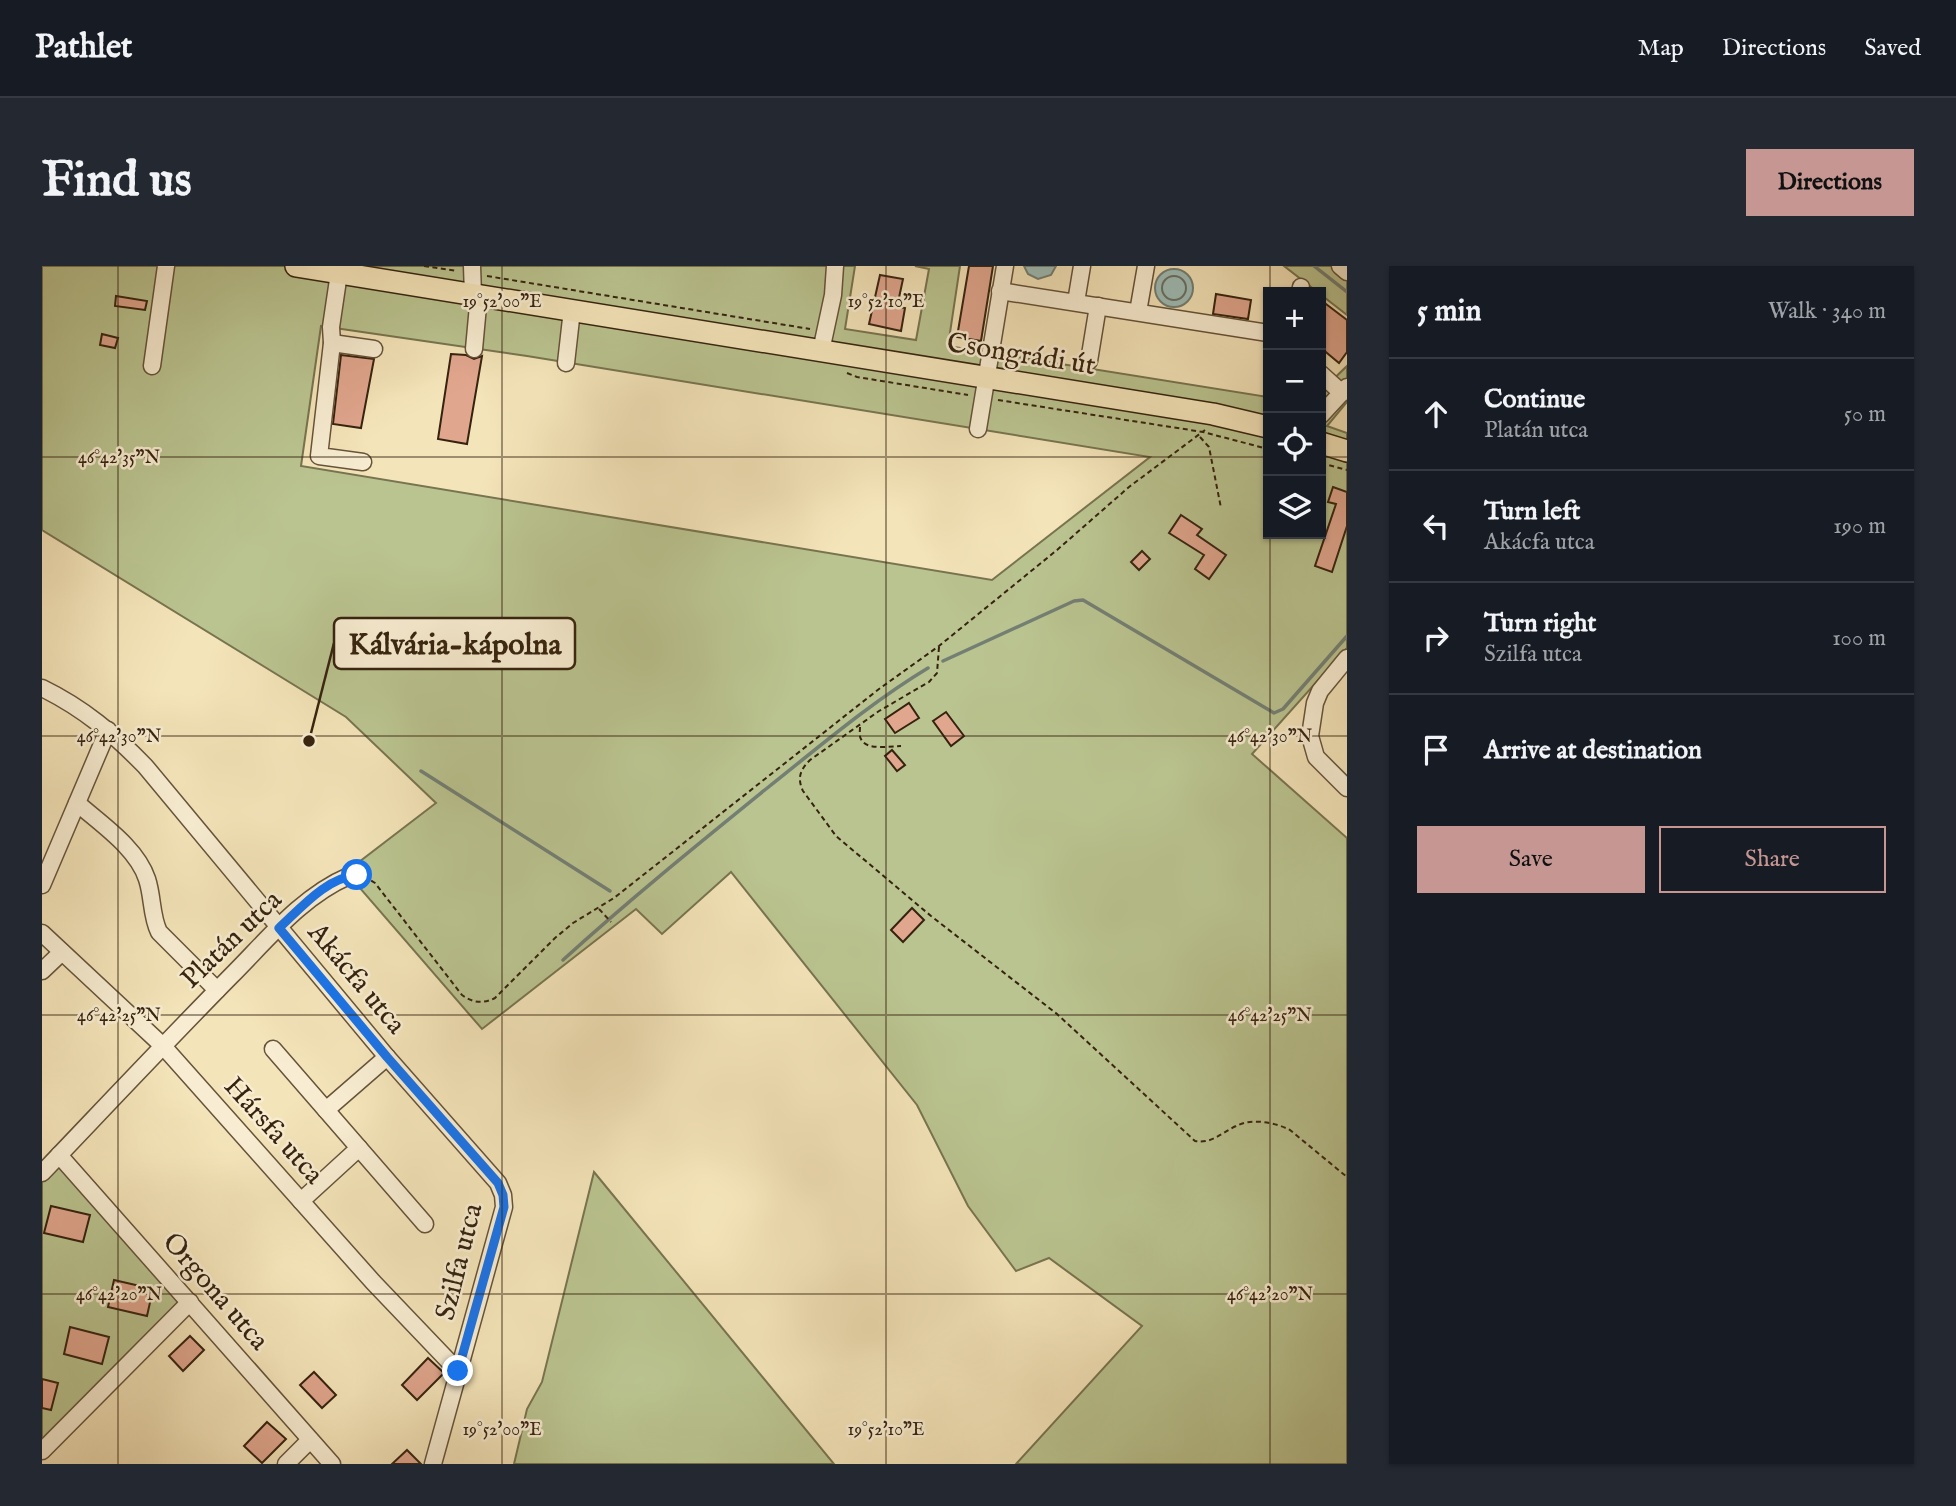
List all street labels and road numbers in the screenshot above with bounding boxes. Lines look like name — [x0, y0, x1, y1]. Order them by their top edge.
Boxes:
street label: Csongrádi út — [944, 326, 1098, 384]
street label: Platán utca — [174, 883, 290, 997]
street label: Akácfa utca — [299, 915, 413, 1043]
street label: Hársfa utca — [216, 1070, 331, 1193]
street label: Szilfa utca — [429, 1199, 492, 1324]
street label: Orgona utca — [154, 1226, 276, 1359]

